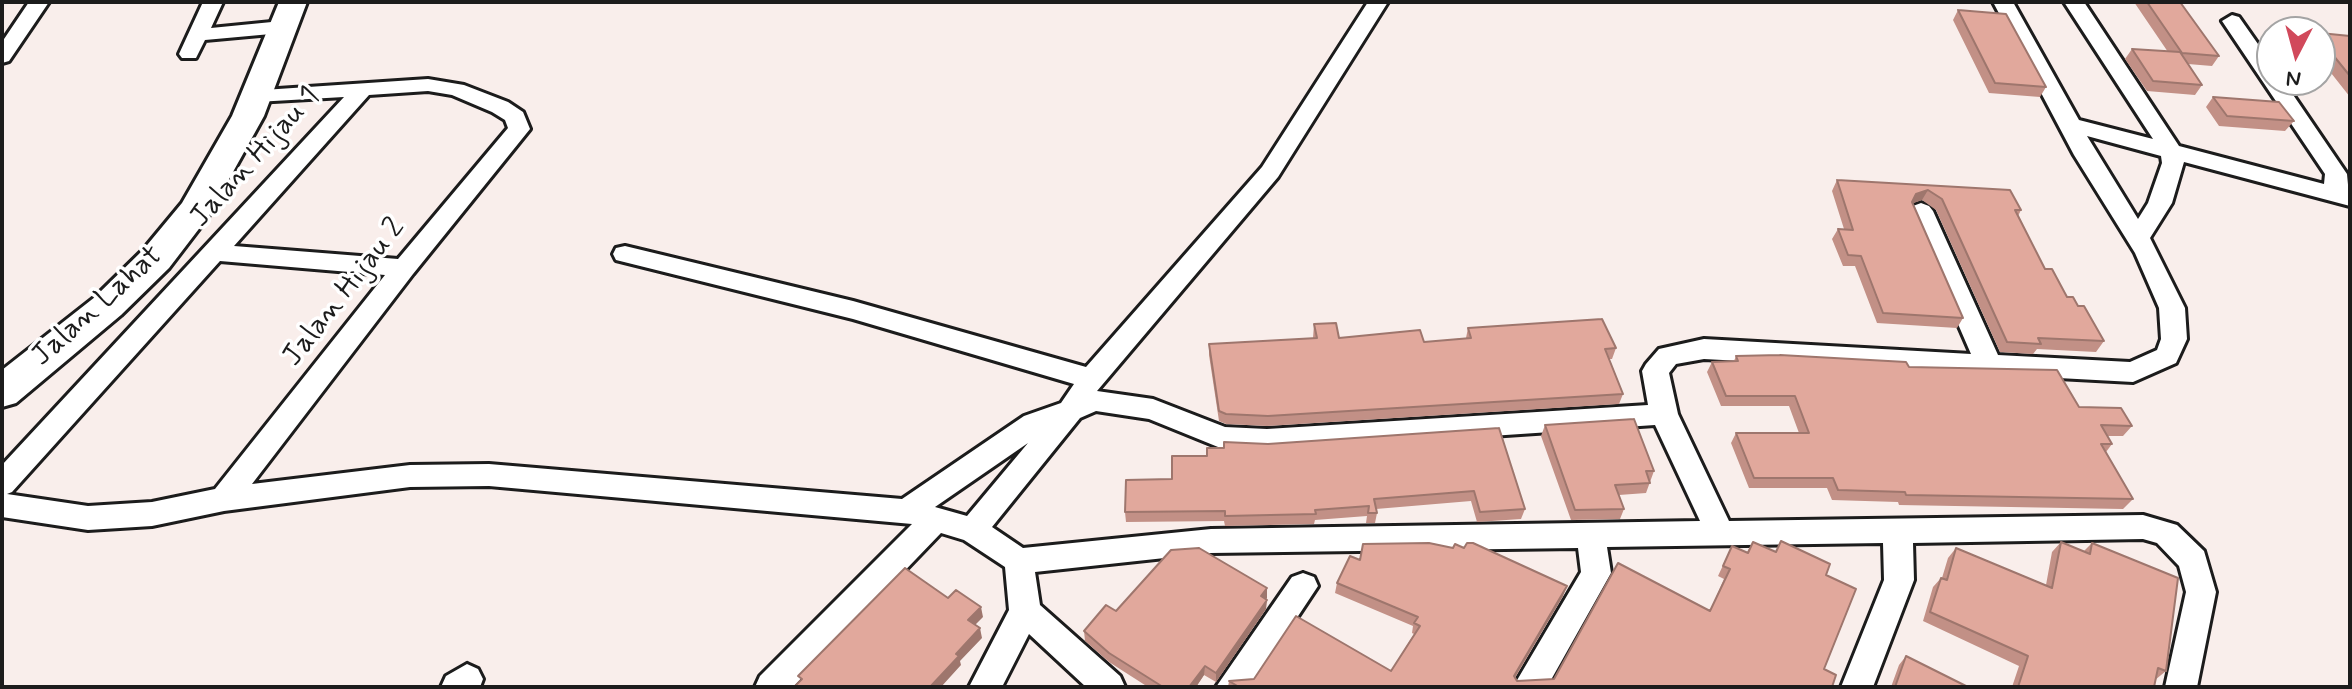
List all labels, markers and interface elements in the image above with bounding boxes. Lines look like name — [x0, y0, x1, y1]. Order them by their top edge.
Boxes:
north arrow — [2256, 16, 2336, 96]
text: N — [2285, 63, 2302, 93]
street label: Jalan Hijau 1 — [183, 80, 329, 236]
street label: Jalan Hijau 2 — [276, 212, 414, 374]
street label: Jalan Lahat — [25, 239, 171, 375]

